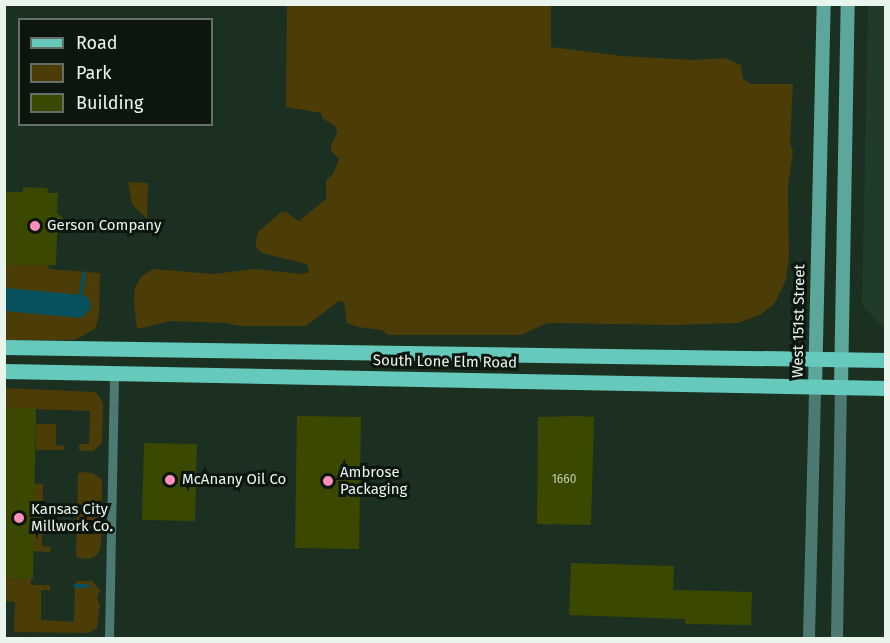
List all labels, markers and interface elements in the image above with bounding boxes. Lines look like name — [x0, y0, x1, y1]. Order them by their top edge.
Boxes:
legend — [18, 18, 213, 126]
text: Road — [76, 32, 118, 54]
text: Park — [76, 62, 111, 84]
text: Building — [76, 92, 143, 114]
place label: Gerson Company — [47, 217, 161, 235]
marker: Gerson Company — [28, 219, 42, 233]
street label: West 151st Street — [789, 264, 809, 378]
street label: South Lone Elm Road — [373, 352, 517, 372]
place label: Ambrose Packaging — [340, 463, 407, 498]
place label: McAnany Oil Co — [182, 471, 286, 489]
marker: McAnany Oil Co — [163, 473, 177, 487]
house number: 1660 — [552, 473, 576, 487]
marker: Ambrose Packaging — [321, 474, 335, 488]
place label: Kansas City Millwork Co. — [31, 500, 113, 535]
marker: Kansas City Millwork Co. — [12, 511, 26, 525]

